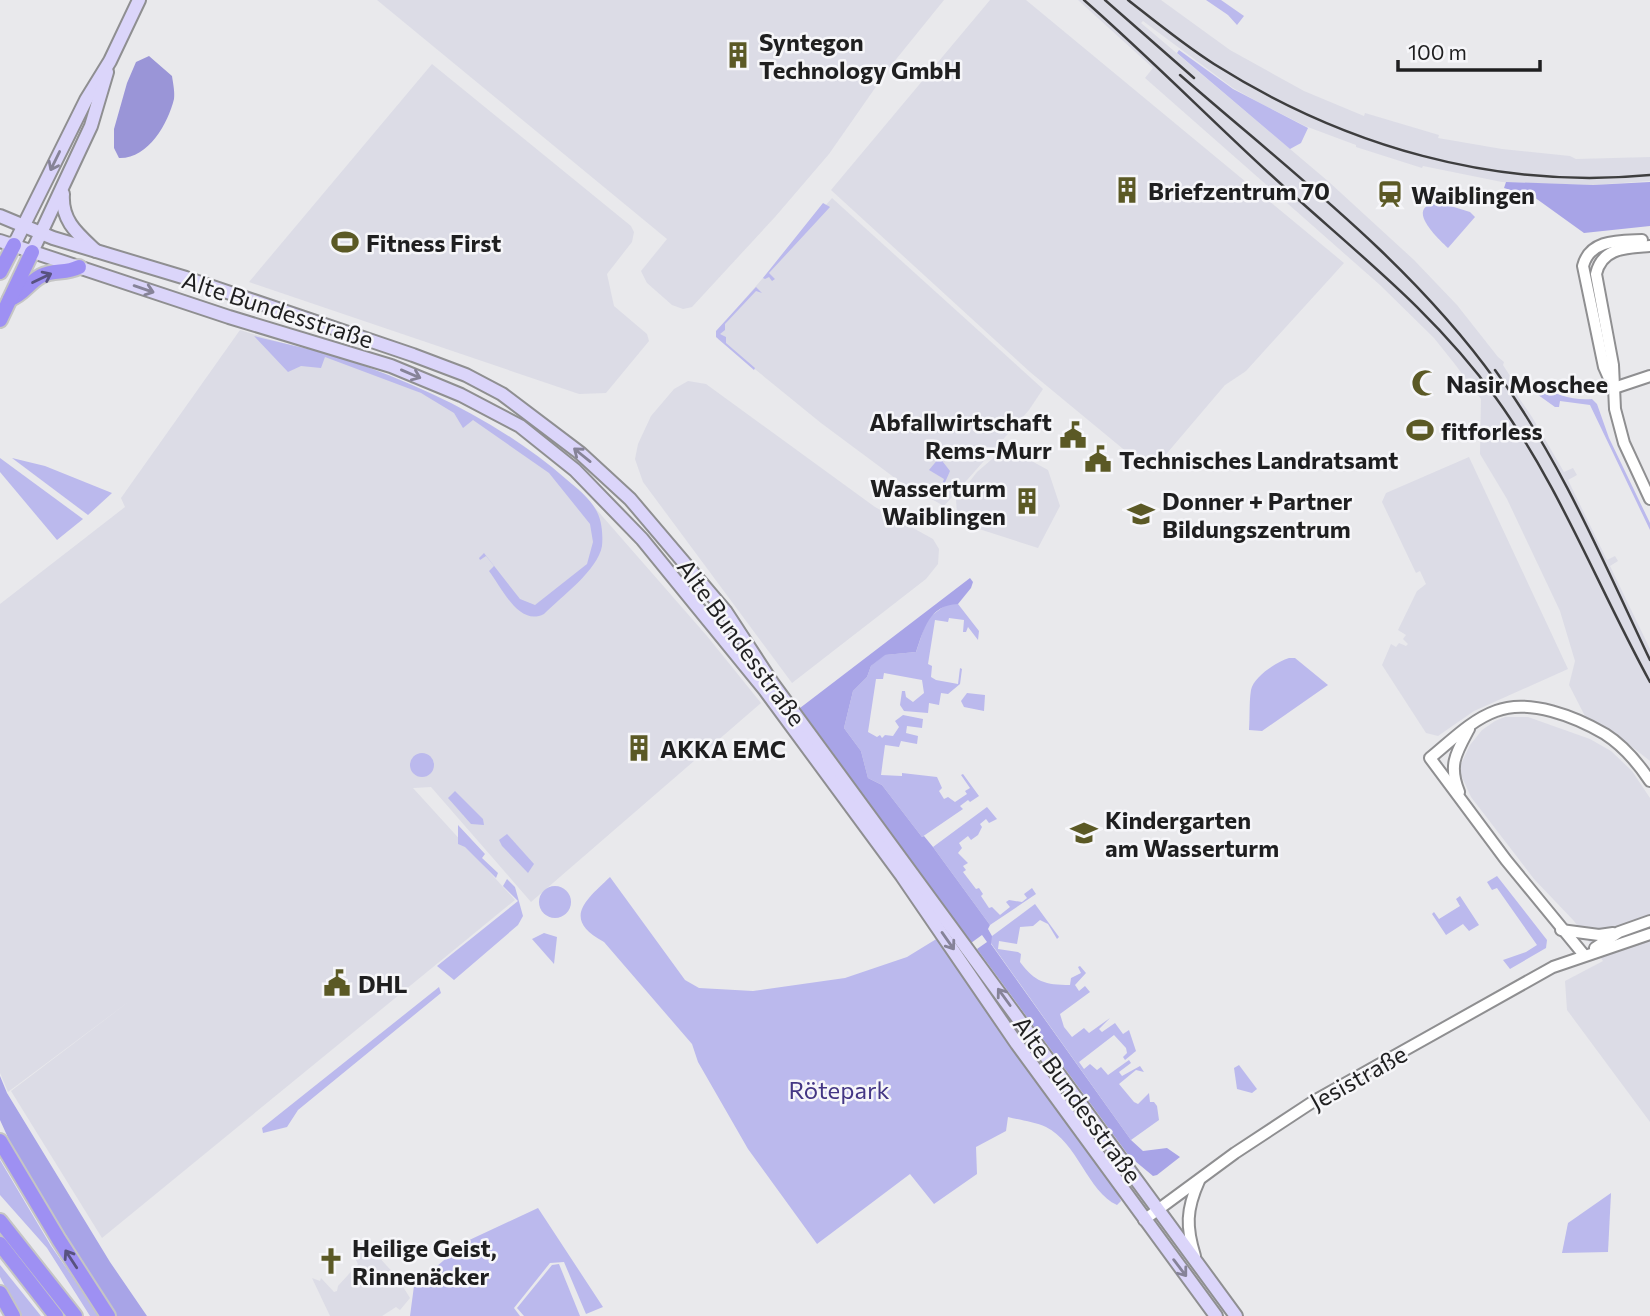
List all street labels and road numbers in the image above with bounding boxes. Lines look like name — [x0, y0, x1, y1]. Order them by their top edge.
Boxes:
street label: Alte Bundesstraße — [179, 264, 377, 354]
street label: Alte Bundesstraße — [672, 553, 812, 731]
street label: Alte Bundesstraße — [1008, 1010, 1148, 1188]
street label: Jesistraße — [1304, 1038, 1412, 1116]

